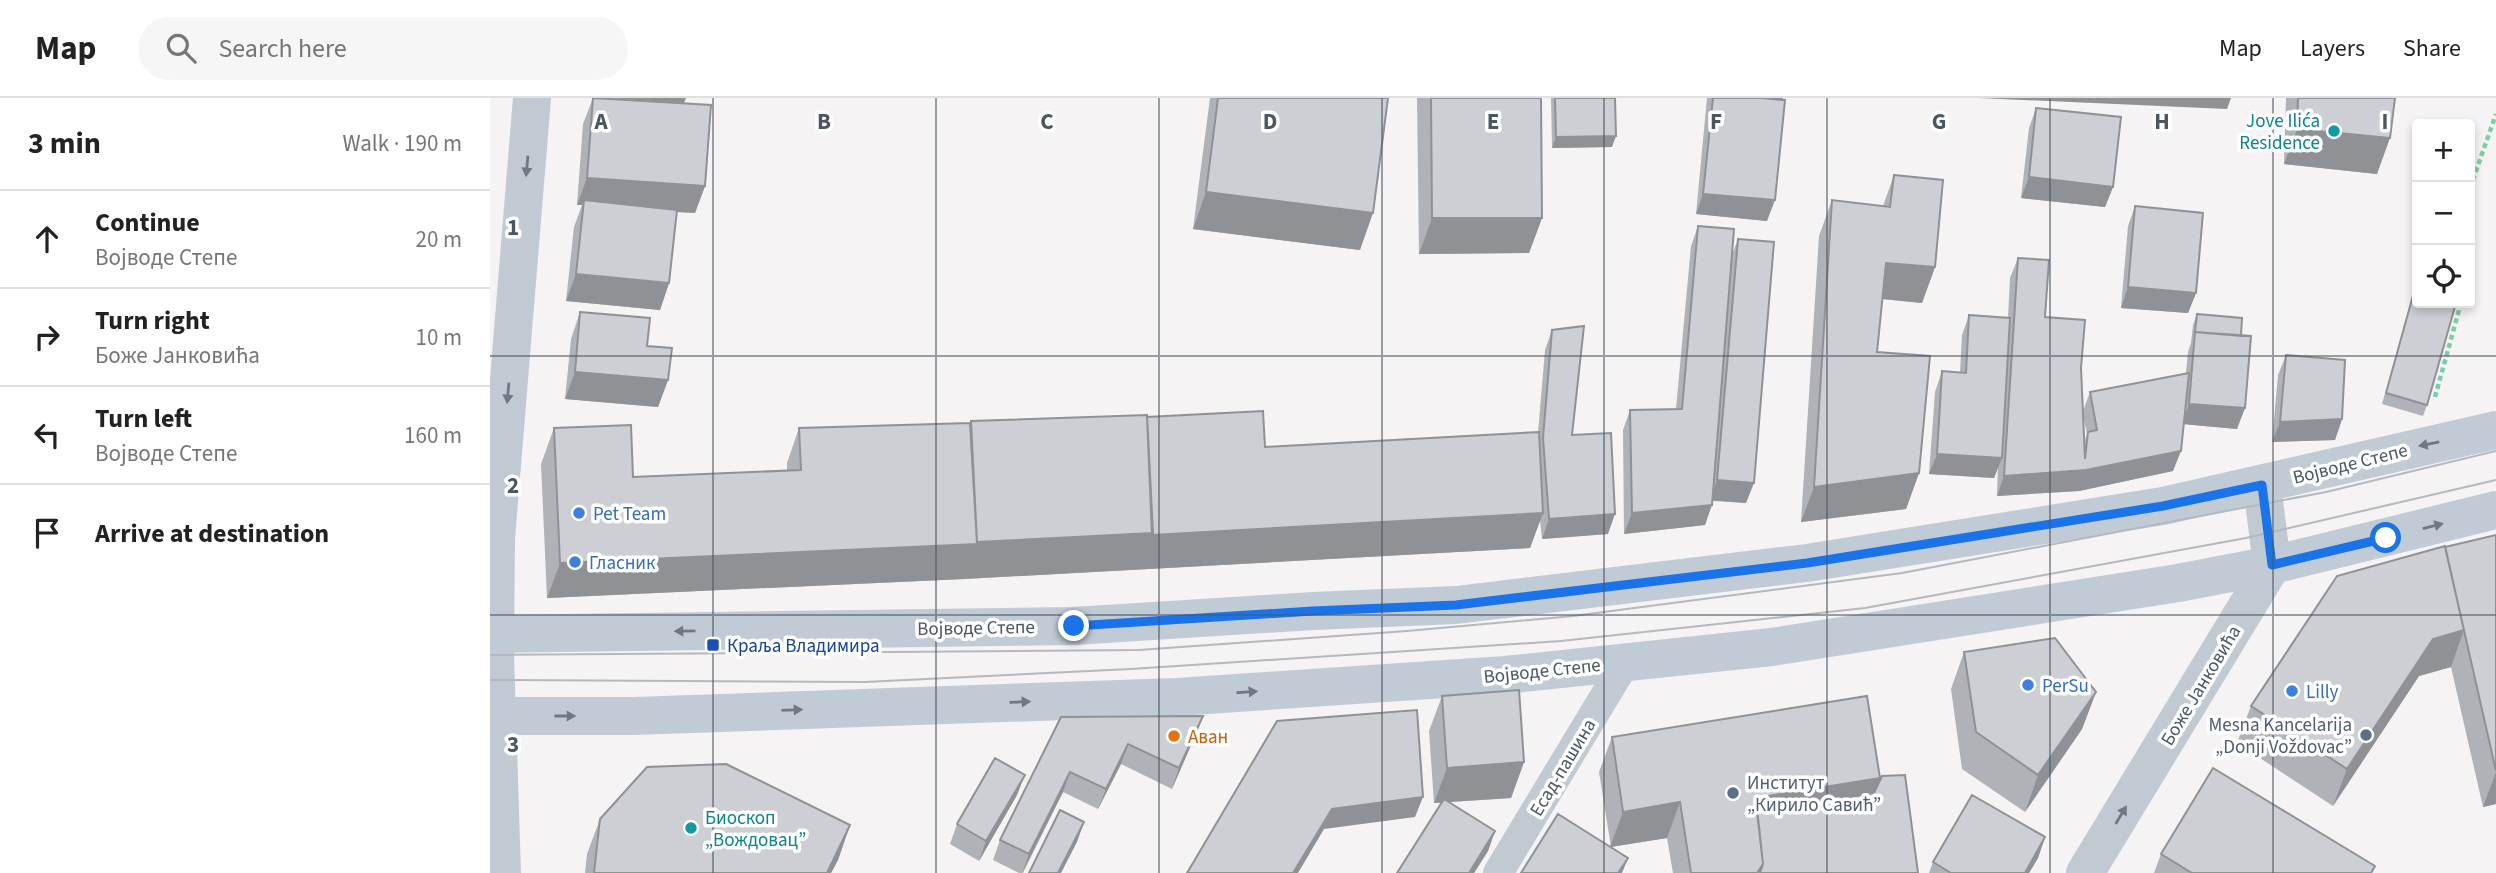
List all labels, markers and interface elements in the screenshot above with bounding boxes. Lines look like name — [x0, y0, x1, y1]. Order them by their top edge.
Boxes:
search box — [138, 17, 628, 80]
text: Map — [35, 25, 96, 72]
icon: search — [162, 29, 200, 67]
text: Search here — [218, 30, 347, 67]
text: Map — [2219, 31, 2262, 66]
text: Layers — [2300, 31, 2365, 66]
text: Share — [2403, 31, 2461, 66]
text: A — [593, 105, 608, 138]
text: B — [817, 105, 831, 138]
text: C — [1040, 105, 1054, 138]
text: D — [1263, 105, 1277, 138]
text: E — [1487, 105, 1499, 138]
text: F — [1710, 105, 1722, 138]
text: G — [1932, 105, 1946, 138]
text: H — [2154, 105, 2170, 138]
text: I — [2382, 105, 2388, 138]
place label: Jove Ilića Residence — [2239, 108, 2320, 157]
map controls — [2412, 119, 2475, 308]
button: + — [2412, 119, 2475, 182]
text: 3 min — [28, 122, 101, 165]
marker: Jove Ilića Residence — [2326, 123, 2342, 139]
text: Walk · 190 m — [343, 127, 462, 160]
one-way arrow — [521, 155, 532, 177]
button: − — [2412, 182, 2475, 245]
text: Continue — [95, 204, 200, 241]
text: 1 — [507, 211, 519, 244]
icon: ahead — [28, 220, 66, 258]
text: 20 m — [415, 223, 462, 256]
text: Војводе Степе — [95, 241, 237, 274]
button: locate — [2412, 245, 2475, 308]
text: Turn right — [95, 302, 210, 339]
icon: right — [28, 318, 66, 356]
text: 10 m — [415, 321, 462, 354]
text: Боже Јанковића — [95, 339, 260, 372]
one-way arrow — [502, 382, 513, 404]
text: Turn left — [95, 400, 192, 437]
icon: left — [28, 416, 66, 454]
text: 160 m — [404, 419, 462, 452]
text: Војводе Степе — [95, 437, 237, 470]
street label: Војводе Степе — [2290, 437, 2411, 492]
one-way arrow — [2418, 439, 2440, 450]
text: 2 — [507, 469, 519, 502]
place label: Pet Team — [593, 501, 666, 528]
marker: Pet Team — [571, 505, 587, 521]
icon: arrive — [28, 514, 66, 552]
text: Arrive at destination — [95, 515, 329, 552]
one-way arrow — [2422, 520, 2444, 531]
route start — [2370, 522, 2401, 553]
place label: Гласник — [589, 550, 656, 577]
marker: Гласник — [567, 554, 583, 570]
route end — [1058, 610, 1089, 641]
street label: Војводе Степе — [917, 614, 1035, 643]
street label: Боже Јанковића — [2155, 620, 2248, 751]
one-way arrow — [674, 625, 696, 637]
place label: Краља Владимира — [727, 633, 880, 660]
marker: Краља Владимира — [705, 637, 721, 653]
street label: Војводе Степе — [1482, 652, 1602, 691]
place label: PerSu — [2042, 673, 2089, 700]
marker: PerSu — [2020, 677, 2036, 693]
place label: Lilly — [2306, 679, 2339, 706]
marker: Lilly — [2284, 683, 2300, 699]
one-way arrow — [1236, 686, 1258, 697]
one-way arrow — [1009, 696, 1031, 707]
one-way arrow — [782, 704, 804, 715]
one-way arrow — [554, 710, 576, 722]
place label: Mesna Kancelarija „Donji Voždovac” — [2208, 712, 2352, 761]
street label: Есад-пашина — [1524, 714, 1603, 822]
place label: Аван — [1188, 724, 1228, 751]
marker: Mesna Kancelarija „Donji Voždovac” — [2358, 727, 2374, 743]
text: 3 — [507, 728, 519, 761]
marker: Аван — [1166, 728, 1182, 744]
place label: Институт „Кирило Савић” — [1747, 770, 1881, 819]
marker: Институт „Кирило Савић” — [1725, 785, 1741, 801]
place label: Биоскоп „Вождовац” — [705, 805, 806, 854]
one-way arrow — [2114, 805, 2127, 824]
marker: Биоскоп „Вождовац” — [683, 820, 699, 836]

